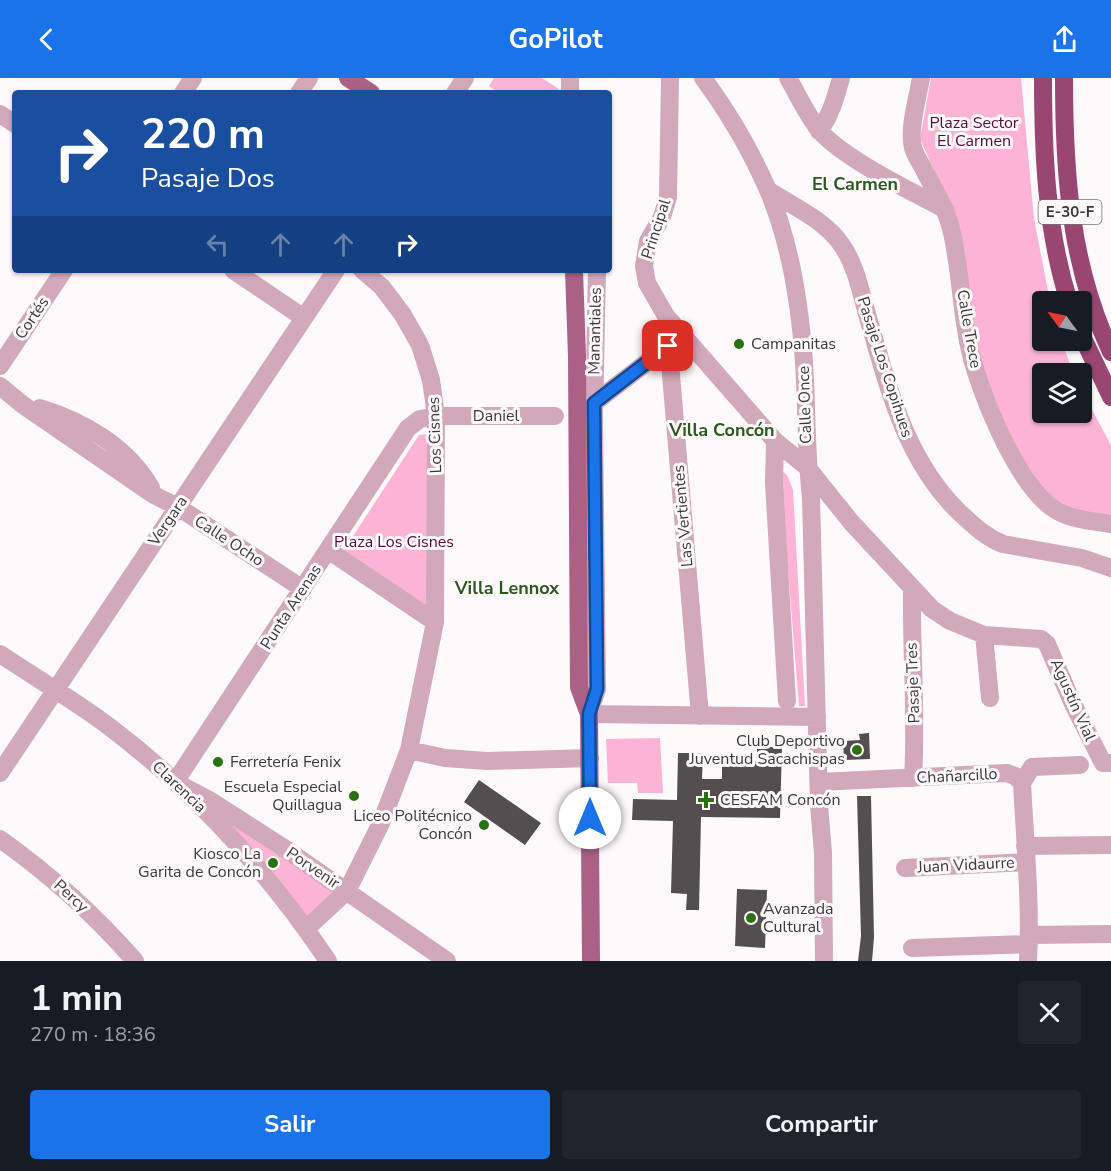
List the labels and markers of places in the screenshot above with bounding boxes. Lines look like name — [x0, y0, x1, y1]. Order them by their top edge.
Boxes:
pin — [642, 320, 693, 371]
place label: Campanitas — [751, 333, 836, 355]
marker: Campanitas — [732, 337, 746, 351]
place label: Club Deportivo Juventud Sacachispas — [689, 730, 845, 770]
marker: Club Deportivo Juventud Sacachispas — [850, 743, 864, 757]
place label: Ferretería Fenix — [230, 751, 342, 773]
marker: Ferretería Fenix — [211, 755, 225, 769]
place label: Escuela Especial Quillagua — [224, 776, 342, 816]
marker: Escuela Especial Quillagua — [347, 789, 361, 803]
place label: CESFAM Concón — [720, 789, 841, 811]
marker: CESFAM Concón — [697, 791, 715, 809]
place label: Liceo Politécnico Concón — [353, 805, 472, 845]
marker: Liceo Politécnico Concón — [477, 818, 491, 832]
place label: Kiosco La Garita de Concón — [138, 843, 261, 883]
marker: Kiosco La Garita de Concón — [266, 856, 280, 870]
place label: Avanzada Cultural — [763, 898, 834, 938]
marker: Avanzada Cultural — [744, 911, 758, 925]

